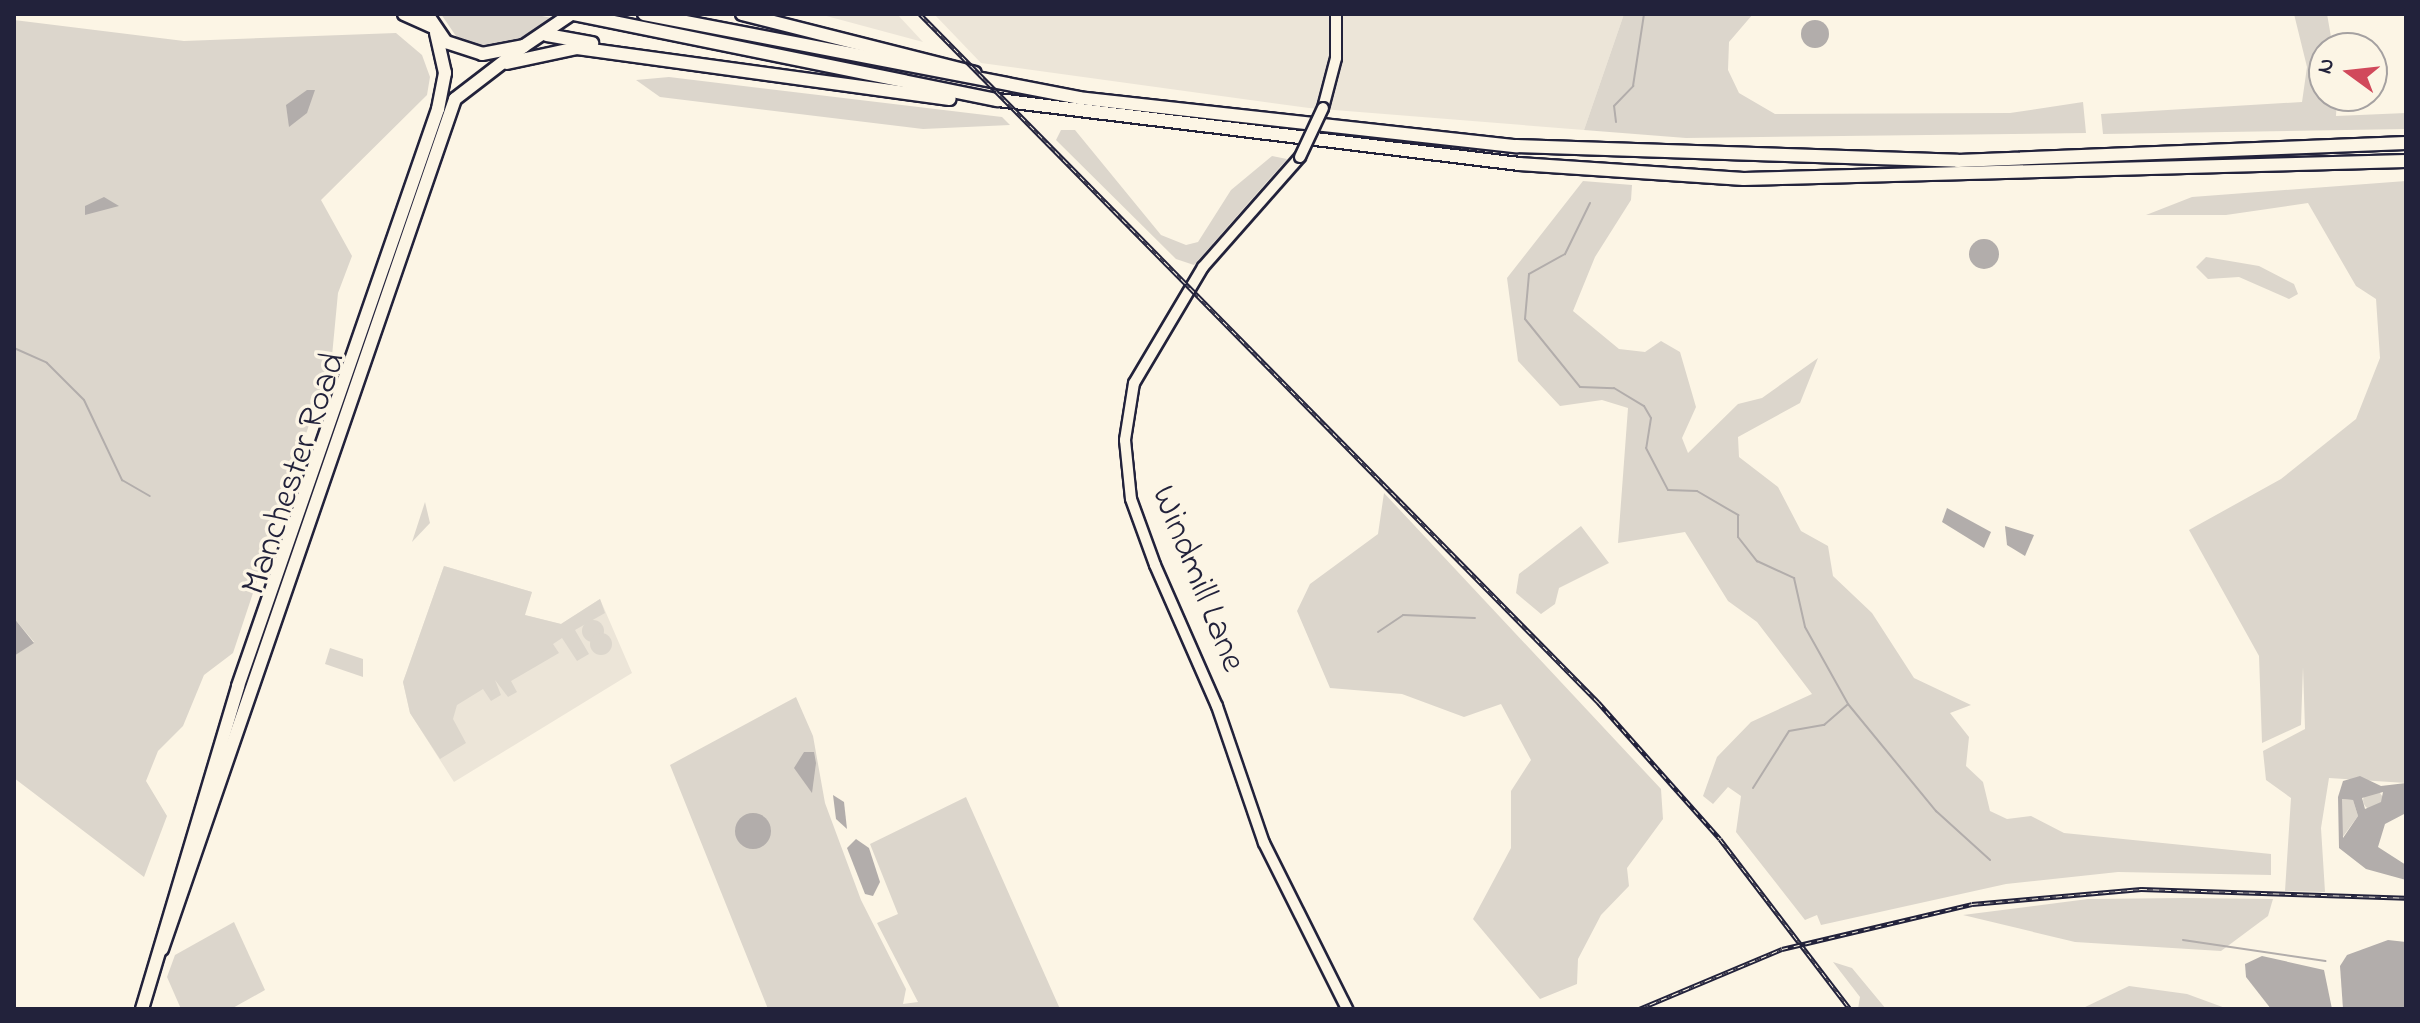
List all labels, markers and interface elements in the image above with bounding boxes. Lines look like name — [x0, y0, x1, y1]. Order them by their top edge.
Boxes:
north arrow — [2308, 32, 2388, 112]
text: N — [2309, 55, 2344, 78]
street label: Manchester Road — [233, 347, 357, 601]
street label: Windmill Lane — [1140, 480, 1254, 678]

